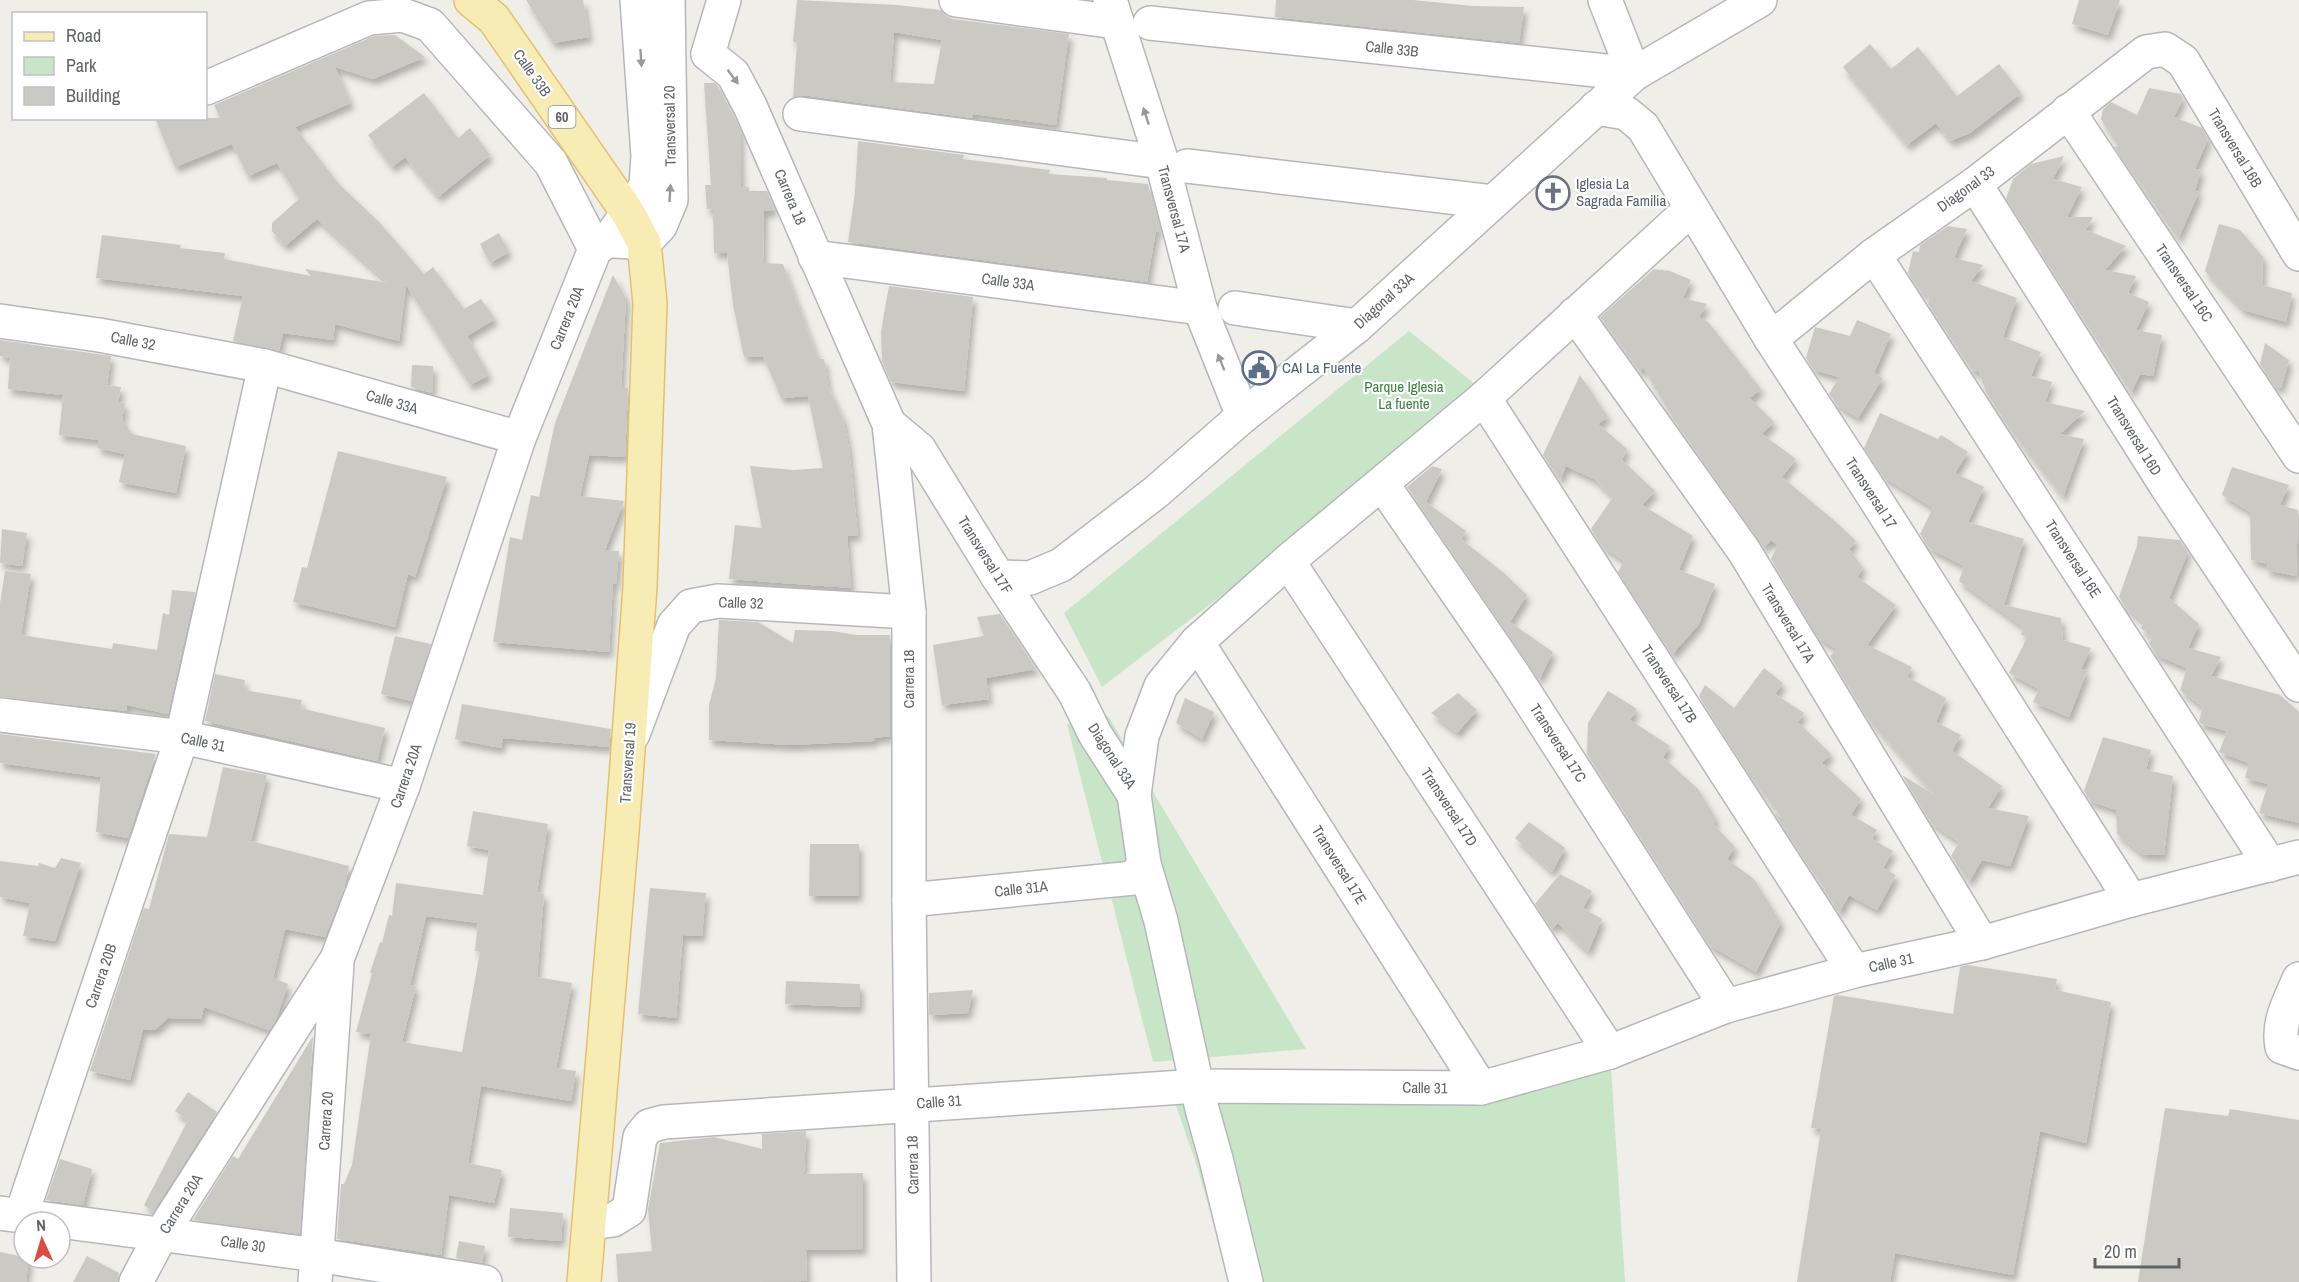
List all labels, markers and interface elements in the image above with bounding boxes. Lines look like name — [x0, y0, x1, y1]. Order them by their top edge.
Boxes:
legend — [12, 12, 207, 120]
text: Road — [66, 23, 101, 48]
street label: Calle 33B — [1364, 35, 1420, 62]
street label: Calle 33B — [509, 45, 556, 101]
one-way arrow — [636, 49, 646, 68]
text: Park — [66, 53, 97, 78]
one-way arrow — [726, 69, 738, 84]
text: Building — [66, 83, 121, 108]
street label: Transversal 20 — [658, 85, 681, 167]
street label: Transversal 16B — [2203, 104, 2267, 191]
road number: 60 — [548, 106, 576, 128]
one-way arrow — [1141, 107, 1151, 125]
street label: Diagonal 33 — [1933, 161, 1999, 217]
street label: Transversal 17A — [1153, 163, 1196, 255]
street label: Carrera 18 — [769, 166, 812, 228]
place label: Iglesia La Sagrada Familia — [1576, 173, 1666, 211]
church icon: Iglesia La Sagrada Familia — [1535, 175, 1571, 211]
one-way arrow — [666, 183, 675, 202]
street label: Transversal 16C — [2151, 240, 2218, 326]
street label: Calle 33A — [980, 267, 1037, 296]
street label: Diagonal 33A — [1349, 267, 1419, 333]
street label: Carrera 20A — [544, 282, 589, 353]
street label: Calle 32 — [109, 326, 157, 355]
public building icon: CAI La Fuente — [1241, 350, 1277, 386]
one-way arrow — [1216, 353, 1225, 371]
place label: CAI La Fuente — [1282, 357, 1361, 378]
park label: Parque Iglesia La fuente — [1364, 376, 1444, 414]
street label: Calle 33A — [364, 384, 421, 419]
street label: Transversal 16D — [2102, 392, 2167, 479]
street label: Transversal 17 — [1841, 453, 1902, 532]
street label: Transversal 17F — [953, 512, 1018, 598]
street label: Transversal 16E — [2040, 516, 2106, 602]
street label: Transversal 17A — [1756, 579, 1821, 667]
street label: Calle 32 — [718, 591, 764, 614]
street label: Transversal 17B — [1636, 641, 1702, 727]
street label: Carrera 18 — [898, 649, 919, 708]
street label: Transversal 17C — [1525, 699, 1592, 786]
street label: Diagonal 33A — [1083, 719, 1142, 793]
street label: Transversal 19 — [614, 722, 641, 804]
street label: Calle 31 — [179, 727, 228, 757]
street label: Carrera 20A — [385, 740, 427, 811]
street label: Transversal 17D — [1416, 763, 1483, 850]
street label: Transversal 17E — [1307, 821, 1372, 908]
street label: Calle 31A — [993, 875, 1049, 902]
street label: Carrera 20B — [80, 941, 121, 1011]
street label: Calle 31 — [1867, 948, 1915, 977]
street label: Calle 31 — [1402, 1077, 1448, 1098]
street label: Calle 31 — [916, 1089, 962, 1114]
street label: Carrera 20 — [313, 1091, 338, 1151]
street label: Carrera 18 — [901, 1135, 924, 1195]
street label: Carrera 20A — [154, 1169, 208, 1238]
north arrow — [12, 1210, 72, 1270]
text: N — [35, 1214, 46, 1236]
street label: Calle 30 — [219, 1230, 267, 1257]
scale bar — [2095, 1231, 2179, 1269]
text: 20 m — [2104, 1239, 2137, 1264]

